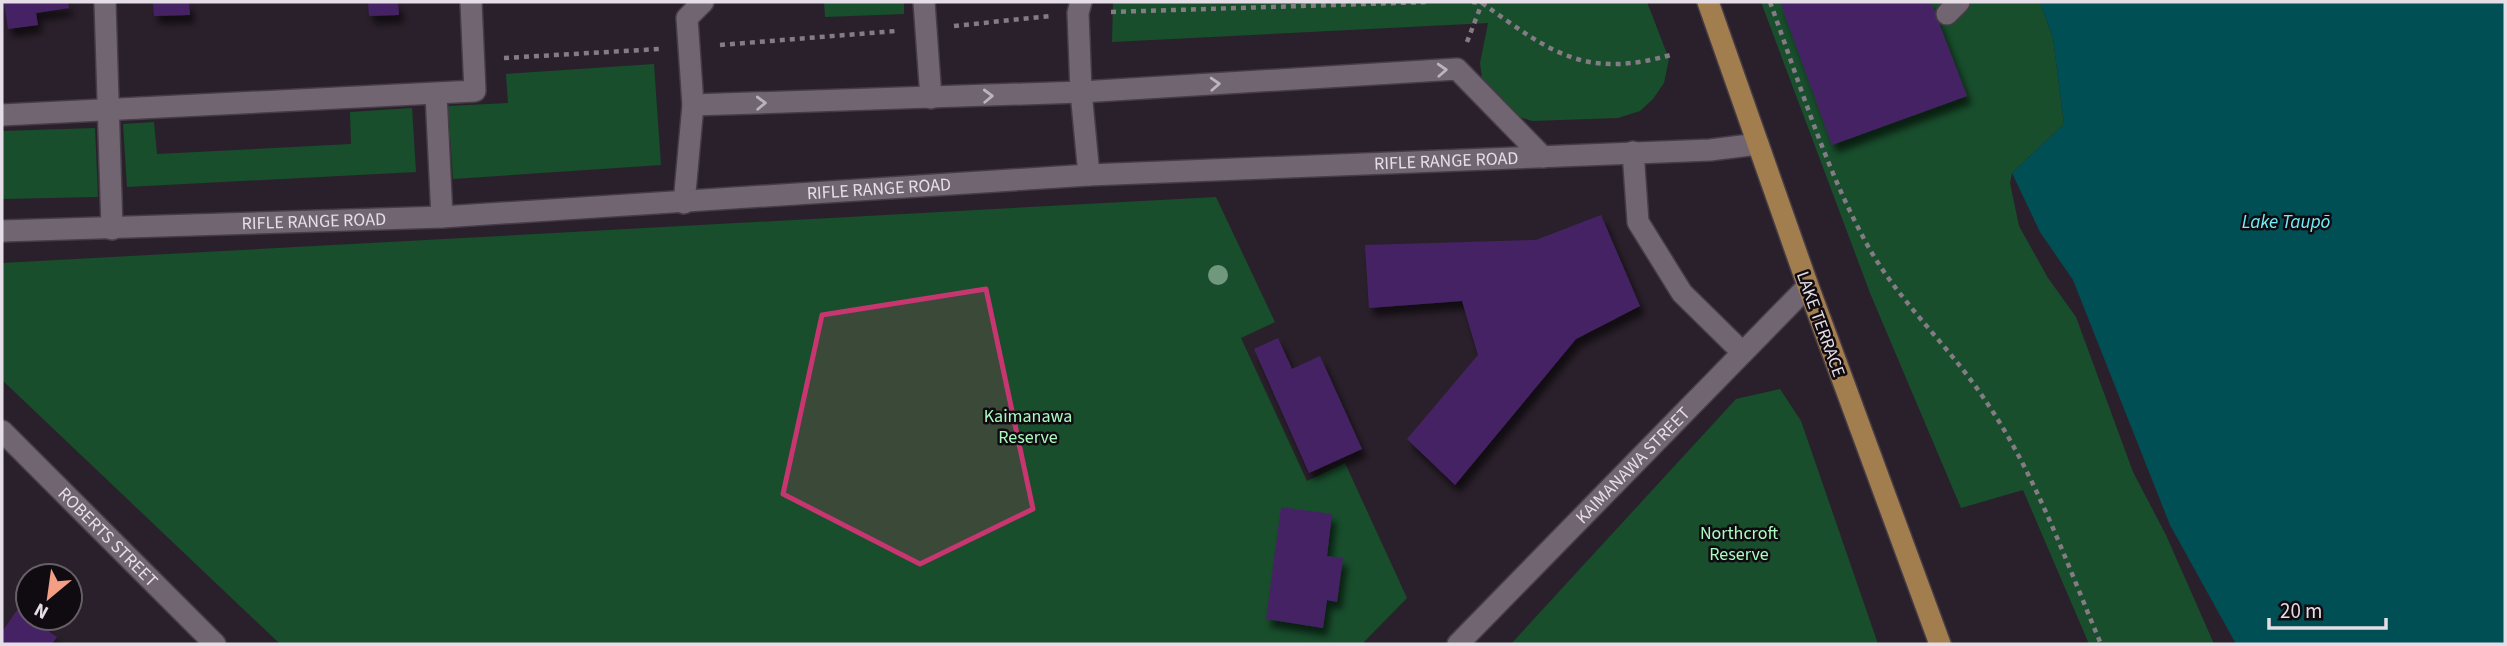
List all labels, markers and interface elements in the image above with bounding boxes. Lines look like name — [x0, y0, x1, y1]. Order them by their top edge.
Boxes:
one-way arrow — [1437, 63, 1448, 78]
one-way arrow — [1210, 77, 1221, 92]
one-way arrow — [983, 88, 994, 103]
one-way arrow — [756, 96, 767, 111]
street label: RIFLE RANGE ROAD — [1373, 146, 1519, 177]
street label: RIFLE RANGE ROAD — [806, 172, 952, 206]
street label: RIFLE RANGE ROAD — [241, 207, 386, 236]
water label: Lake Taupō — [2242, 209, 2331, 236]
street label: LAKE TERRACE — [1790, 268, 1851, 381]
street label: KAIMANAWA STREET — [1570, 401, 1696, 530]
park label: Kaimanawa Reserve — [984, 404, 1072, 450]
street label: ROBERTS STREET — [52, 482, 164, 593]
park label: Northcroft Reserve — [1700, 521, 1778, 567]
north arrow — [14, 562, 84, 632]
scale bar — [2269, 586, 2386, 630]
text: N — [29, 596, 54, 625]
text: 20 m — [2280, 596, 2322, 626]

